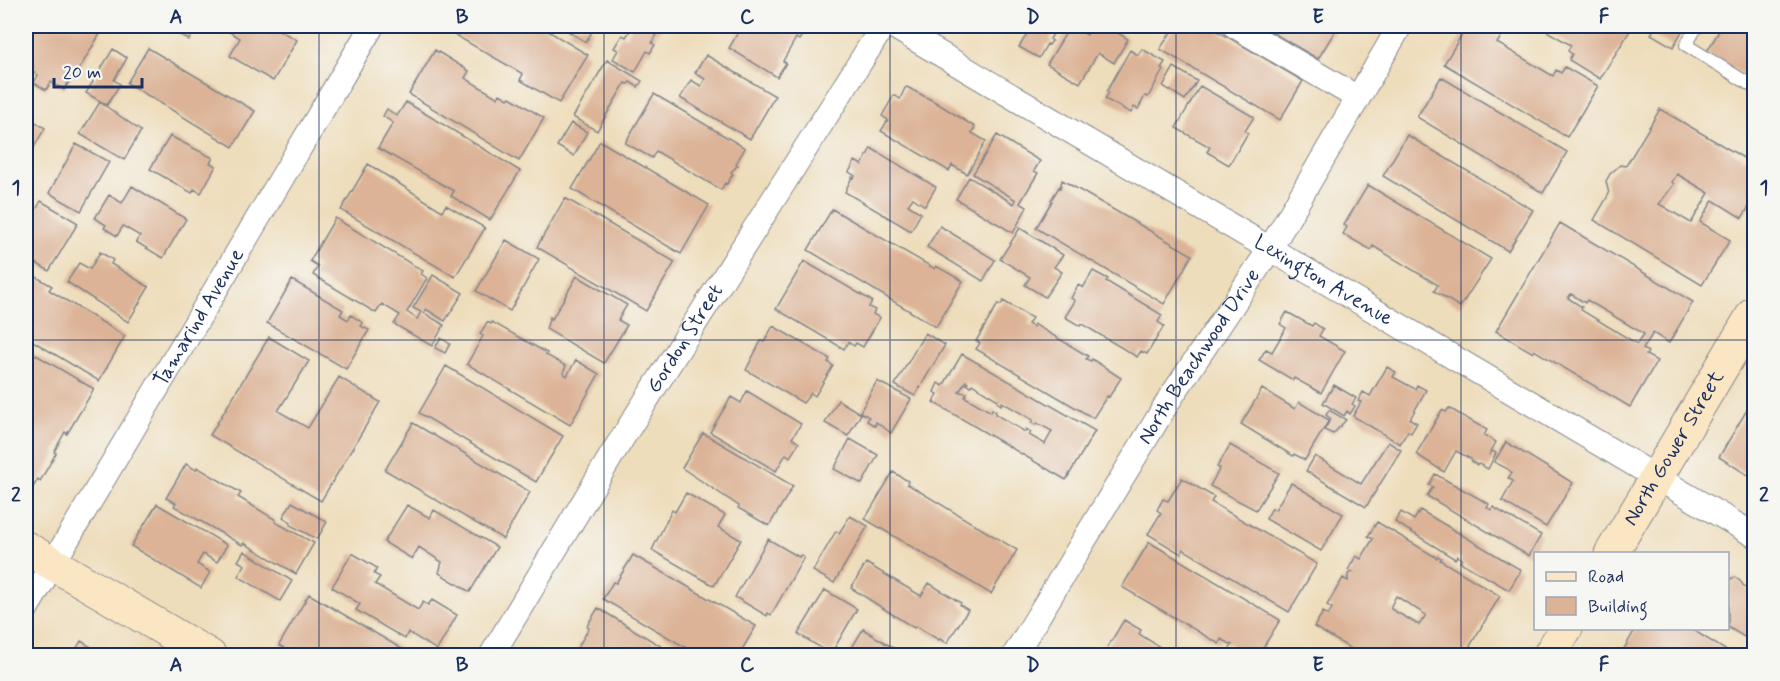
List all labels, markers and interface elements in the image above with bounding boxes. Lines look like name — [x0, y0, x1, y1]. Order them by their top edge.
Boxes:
text: A — [169, 4, 183, 31]
text: B — [456, 4, 469, 31]
text: C — [740, 4, 755, 31]
text: D — [1026, 4, 1040, 31]
text: E — [1312, 4, 1324, 31]
text: F — [1599, 4, 1610, 31]
scale bar — [54, 51, 142, 89]
text: 20 m — [63, 61, 101, 85]
text: 1 — [12, 175, 20, 202]
text: 1 — [1760, 175, 1768, 202]
street label: Lexington Avenue — [1249, 228, 1398, 333]
street label: Tamarind Avenue — [147, 243, 251, 392]
street label: North Beachwood Drive — [1131, 263, 1267, 450]
street label: Gordon Street — [640, 279, 730, 399]
street label: North Gower Street — [1617, 365, 1731, 531]
text: 2 — [11, 482, 21, 509]
text: 2 — [1759, 482, 1769, 509]
legend — [1534, 552, 1729, 630]
text: Road — [1588, 565, 1624, 589]
text: Building — [1588, 595, 1648, 621]
text: A — [169, 652, 183, 679]
text: B — [456, 652, 469, 679]
text: C — [740, 652, 755, 679]
text: D — [1026, 652, 1040, 679]
text: E — [1312, 652, 1324, 679]
text: F — [1599, 652, 1610, 679]

